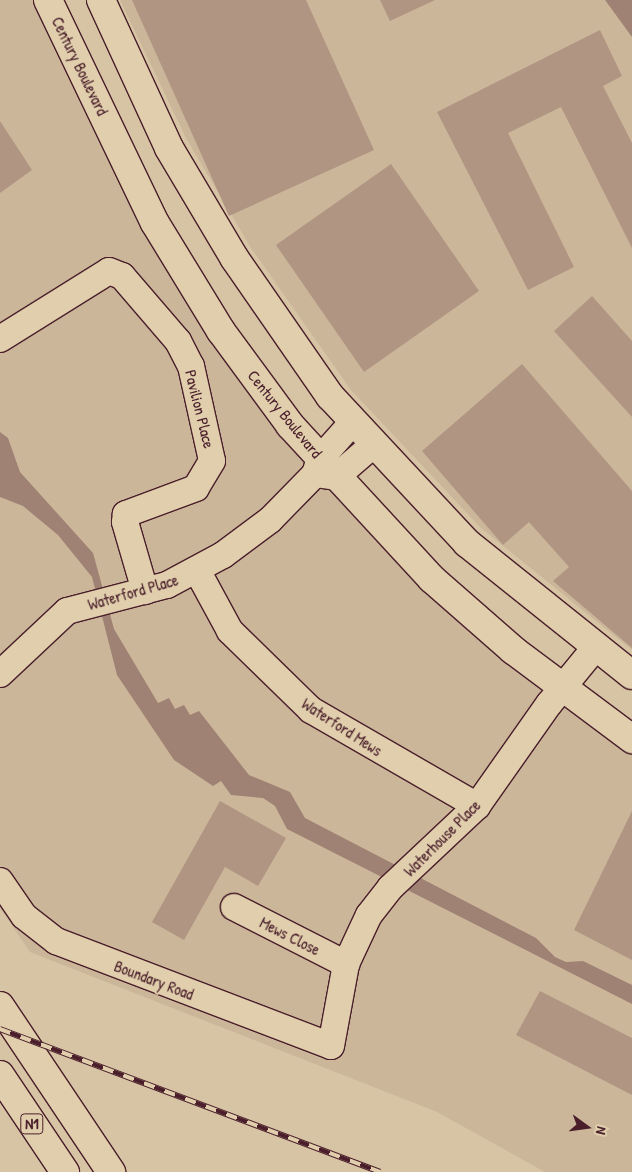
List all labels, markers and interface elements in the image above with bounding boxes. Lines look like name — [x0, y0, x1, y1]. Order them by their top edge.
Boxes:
street label: Century Boulevard — [48, 13, 112, 119]
street label: Century Boulevard — [244, 366, 326, 462]
street label: Pavilion Place — [181, 368, 219, 450]
street label: Waterford Place — [86, 570, 180, 614]
street label: Waterford Mews — [298, 694, 386, 760]
street label: Waterhouse Place — [400, 796, 484, 880]
street label: Mews Close — [257, 913, 323, 959]
street label: Boundary Road — [112, 956, 196, 1004]
north arrow — [562, 1102, 612, 1152]
road number: N1 — [20, 1112, 44, 1136]
text: N — [592, 1125, 612, 1137]

